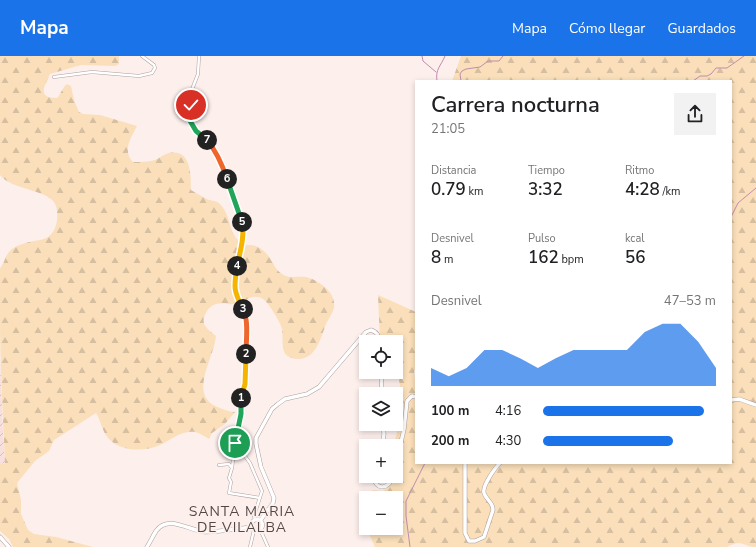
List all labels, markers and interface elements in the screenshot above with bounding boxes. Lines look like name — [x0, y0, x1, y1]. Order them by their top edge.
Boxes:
text: Mapa — [20, 15, 69, 41]
text: Mapa — [512, 19, 547, 38]
text: Cómo llegar — [569, 19, 645, 38]
text: Guardados — [667, 19, 736, 38]
pin — [174, 88, 208, 122]
text: Carrera nocturna — [431, 90, 600, 120]
button: share — [674, 93, 716, 135]
icon: check — [180, 94, 202, 116]
text: 21:05 — [431, 120, 465, 138]
pin: 7 — [197, 130, 217, 150]
text: 7 — [204, 132, 210, 147]
text: Distancia — [431, 163, 476, 178]
text: Tiempo — [528, 163, 565, 178]
text: Ritmo — [625, 163, 654, 178]
pin: 6 — [217, 169, 237, 189]
text: 6 — [224, 171, 230, 186]
text: 0.79 — [431, 178, 466, 201]
text: 3:32 — [528, 178, 563, 201]
text: 4:28 — [625, 178, 660, 201]
text: km — [466, 184, 483, 199]
text: /km — [660, 184, 680, 199]
pin: 5 — [232, 212, 252, 232]
text: 5 — [239, 214, 245, 229]
text: Desnivel — [431, 231, 474, 246]
text: Pulso — [528, 231, 556, 246]
text: kcal — [625, 231, 645, 246]
text: 8 — [431, 246, 441, 269]
text: 162 — [528, 246, 559, 269]
text: 56 — [625, 246, 645, 269]
text: m — [441, 252, 453, 267]
text: bpm — [559, 252, 584, 267]
pin: 4 — [227, 256, 247, 276]
text: 4 — [234, 258, 240, 273]
text: Desnivel — [431, 292, 482, 310]
text: 47–53 m — [664, 292, 716, 310]
pin: 3 — [233, 299, 253, 319]
text: 3 — [240, 301, 246, 316]
map controls — [359, 335, 403, 535]
button: locate — [359, 335, 403, 379]
pin: 2 — [236, 344, 256, 364]
text: 2 — [243, 346, 249, 361]
button: layers — [359, 387, 403, 431]
pin: 1 — [231, 388, 251, 408]
text: 1 — [238, 390, 244, 405]
text: 100 m — [431, 402, 469, 420]
text: 4:16 — [495, 402, 521, 420]
pin — [218, 426, 252, 460]
icon: arrive — [224, 432, 246, 454]
text: 200 m — [431, 432, 469, 450]
text: 4:30 — [495, 432, 521, 450]
button: + — [359, 439, 403, 483]
button: − — [359, 491, 403, 535]
district label: SANTA MARIA DE VILALBA — [189, 502, 295, 537]

